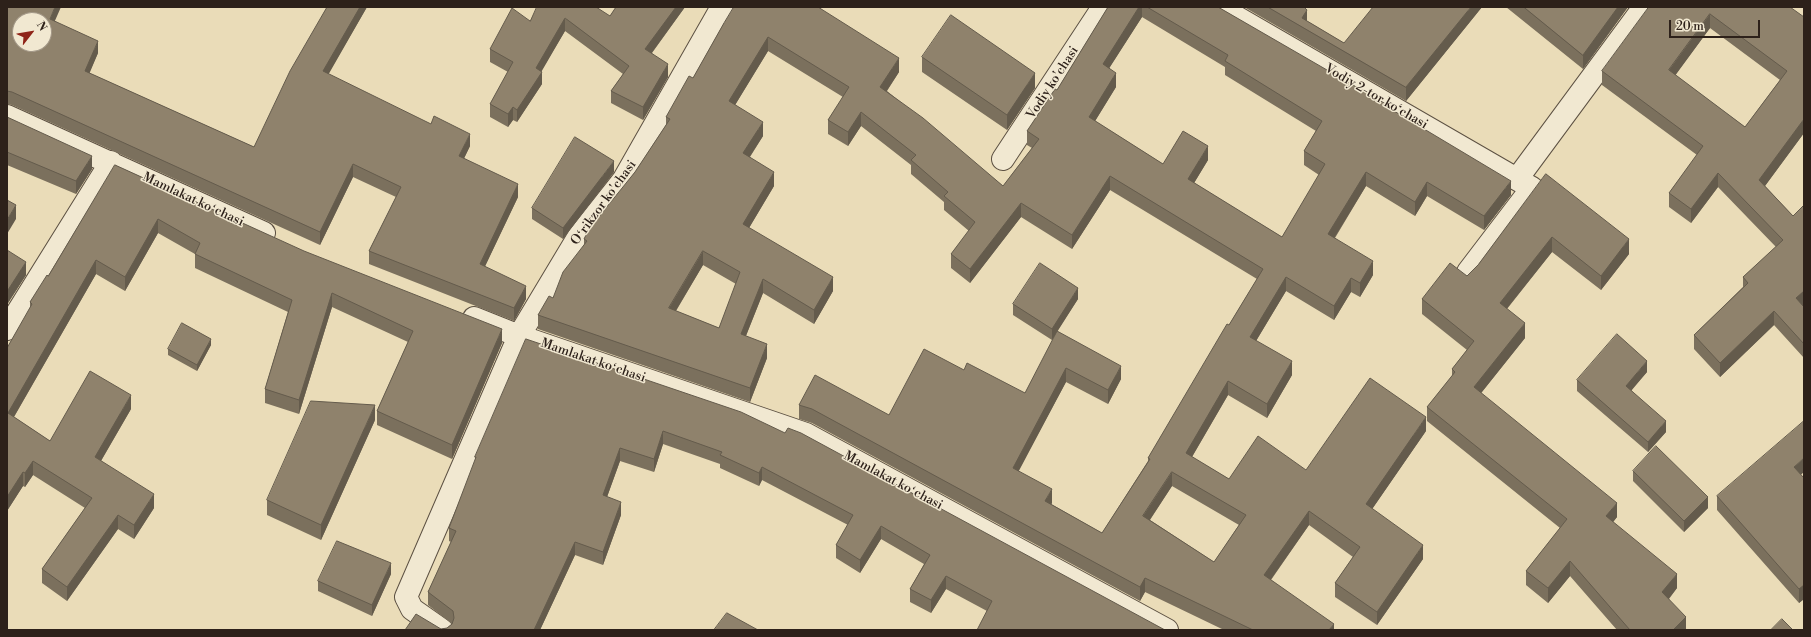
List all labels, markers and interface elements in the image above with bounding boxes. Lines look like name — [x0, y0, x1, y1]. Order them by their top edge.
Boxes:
north arrow — [12, 12, 52, 52]
scale bar — [1671, 12, 1762, 38]
text: N — [33, 19, 50, 34]
text: 20 m — [1676, 19, 1704, 34]
street label: Vodiy ko'chasi — [1024, 44, 1082, 122]
street label: Vodiy 2-tor ko‘chasi — [1322, 61, 1430, 133]
street label: Oʻrikzor ko'chasi — [568, 158, 640, 248]
street label: Mamlakat koʻchasi — [140, 170, 246, 230]
street label: Mamlakat koʻchasi — [538, 336, 648, 386]
street label: Mamlakat koʻchasi — [841, 448, 945, 514]

